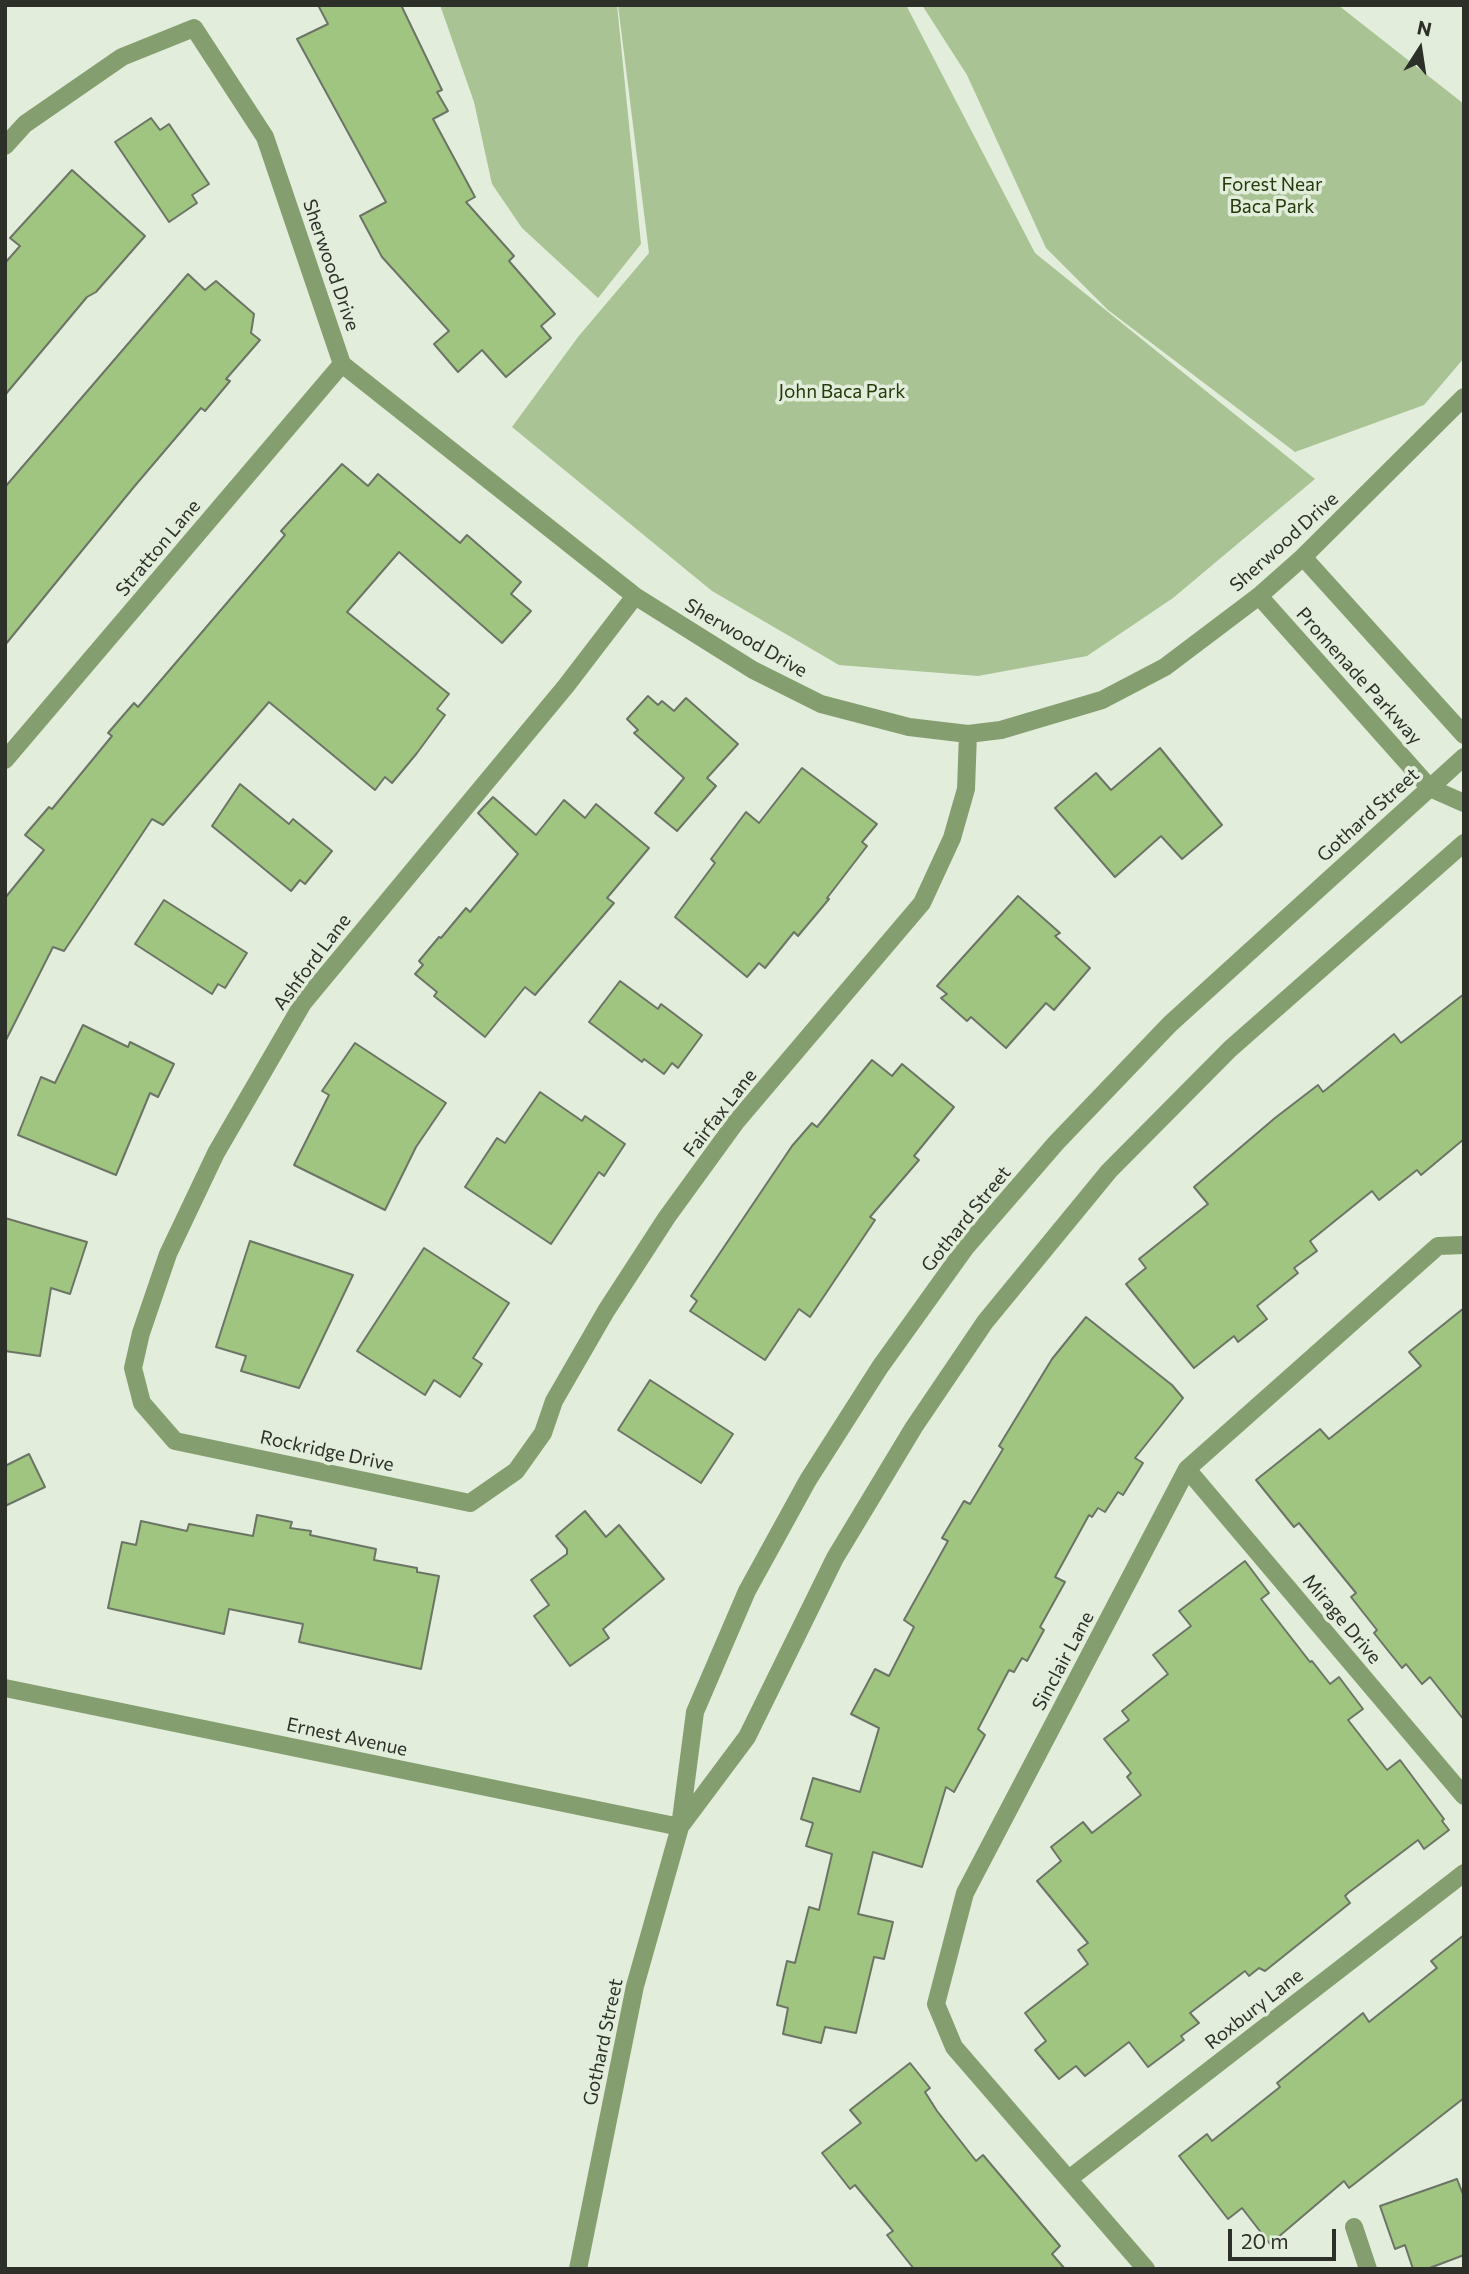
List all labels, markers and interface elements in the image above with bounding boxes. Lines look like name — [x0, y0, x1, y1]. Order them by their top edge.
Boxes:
north arrow — [1385, 14, 1455, 84]
text: N — [1415, 15, 1434, 41]
park label: Forest Near Baca Park — [1221, 174, 1323, 218]
street label: Sherwood Drive — [298, 196, 364, 334]
park label: John Baca Park — [778, 381, 906, 403]
street label: Sherwood Drive — [1225, 487, 1343, 597]
street label: Stratton Lane — [111, 495, 205, 601]
street label: Sherwood Drive — [681, 594, 811, 682]
street label: Promenade Parkway — [1291, 603, 1427, 749]
street label: Gothard Street — [1312, 763, 1424, 867]
street label: Ashford Lane — [268, 909, 356, 1015]
street label: Fairfax Lane — [678, 1064, 762, 1162]
street label: Gothard Street — [916, 1162, 1016, 1276]
street label: Rockridge Drive — [258, 1426, 396, 1476]
street label: Mirage Drive — [1298, 1570, 1386, 1668]
street label: Sinclair Lane — [1027, 1608, 1099, 1714]
street label: Ernest Avenue — [284, 1713, 410, 1761]
street label: Roxbury Lane — [1201, 1964, 1307, 2054]
street label: Gothard Street — [578, 1976, 628, 2108]
scale bar — [1231, 2214, 1340, 2258]
text: 20 m — [1241, 2228, 1289, 2253]

